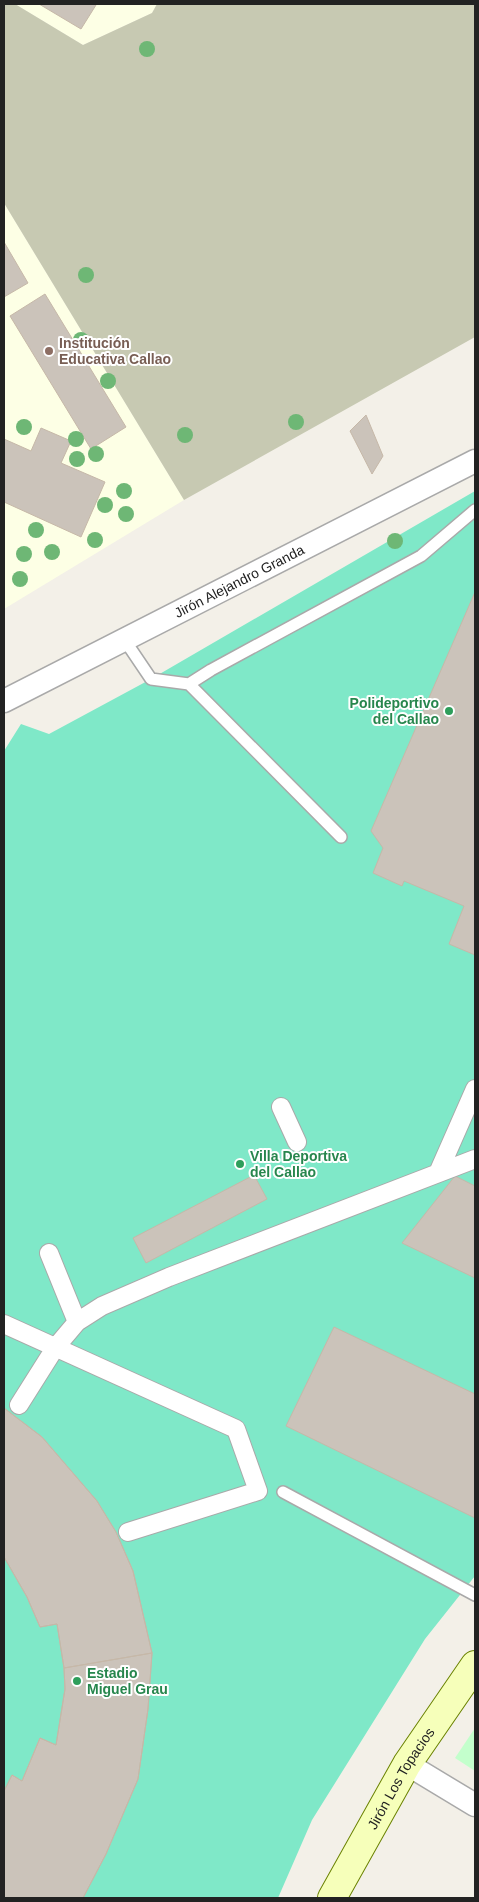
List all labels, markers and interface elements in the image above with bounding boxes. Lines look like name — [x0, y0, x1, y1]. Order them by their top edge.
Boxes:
place label: Institución Educativa Callao — [59, 335, 171, 367]
marker: Institución Educativa Callao — [43, 345, 55, 357]
street label: Jirón Alejandro Granda — [172, 541, 307, 621]
place label: Polideportivo del Callao — [350, 695, 439, 727]
marker: Polideportivo del Callao — [443, 705, 455, 717]
place label: Villa Deportiva del Callao — [250, 1148, 347, 1180]
marker: Villa Deportiva del Callao — [234, 1158, 246, 1170]
place label: Estadio Miguel Grau — [87, 1665, 168, 1697]
marker: Estadio Miguel Grau — [71, 1675, 83, 1687]
street label: Jirón Los Topacios — [364, 1725, 438, 1832]

